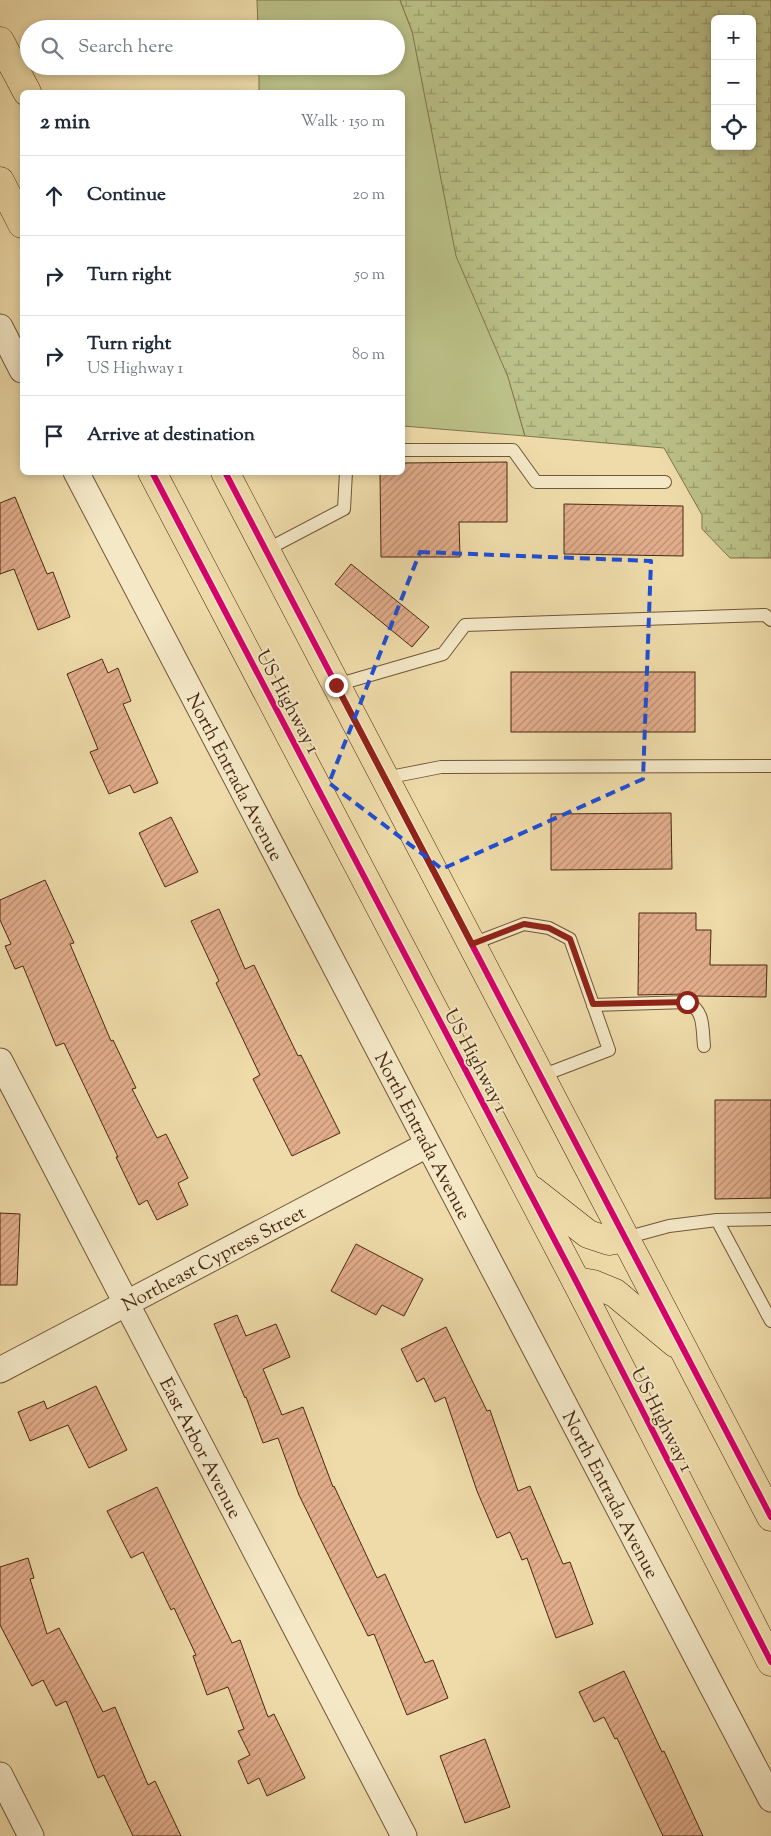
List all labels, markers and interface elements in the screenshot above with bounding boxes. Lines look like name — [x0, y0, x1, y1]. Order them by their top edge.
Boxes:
map controls — [711, 15, 756, 150]
button: + — [711, 15, 756, 60]
search box — [20, 20, 405, 75]
icon: search — [38, 34, 66, 62]
text: Search here — [78, 34, 173, 61]
button: − — [711, 60, 756, 105]
button: locate — [711, 105, 756, 150]
text: 2 min — [40, 108, 90, 138]
text: Walk · 150 m — [301, 111, 385, 134]
icon: ahead — [40, 182, 68, 210]
text: Continue — [87, 182, 166, 209]
text: 20 m — [352, 184, 385, 207]
icon: right — [40, 262, 68, 290]
text: Turn right — [87, 262, 171, 289]
text: 50 m — [354, 264, 385, 287]
text: Turn right — [87, 331, 171, 358]
icon: right — [40, 342, 68, 370]
text: 80 m — [352, 344, 385, 367]
text: US Highway 1 — [87, 358, 183, 381]
icon: arrive — [40, 422, 68, 450]
text: Arrive at destination — [87, 422, 255, 449]
street label: US Highway 1 — [248, 645, 326, 759]
route end — [325, 674, 348, 697]
street label: North Entrada Avenue — [178, 689, 289, 867]
route start — [676, 991, 699, 1014]
street label: US Highway 1 — [436, 1004, 514, 1118]
street label: North Entrada Avenue — [366, 1048, 476, 1225]
street label: Northeast Cypress Street — [118, 1200, 312, 1320]
street label: US Highway 1 — [623, 1363, 699, 1478]
street label: East Arbor Avenue — [151, 1373, 247, 1524]
street label: North Entrada Avenue — [554, 1407, 664, 1584]

